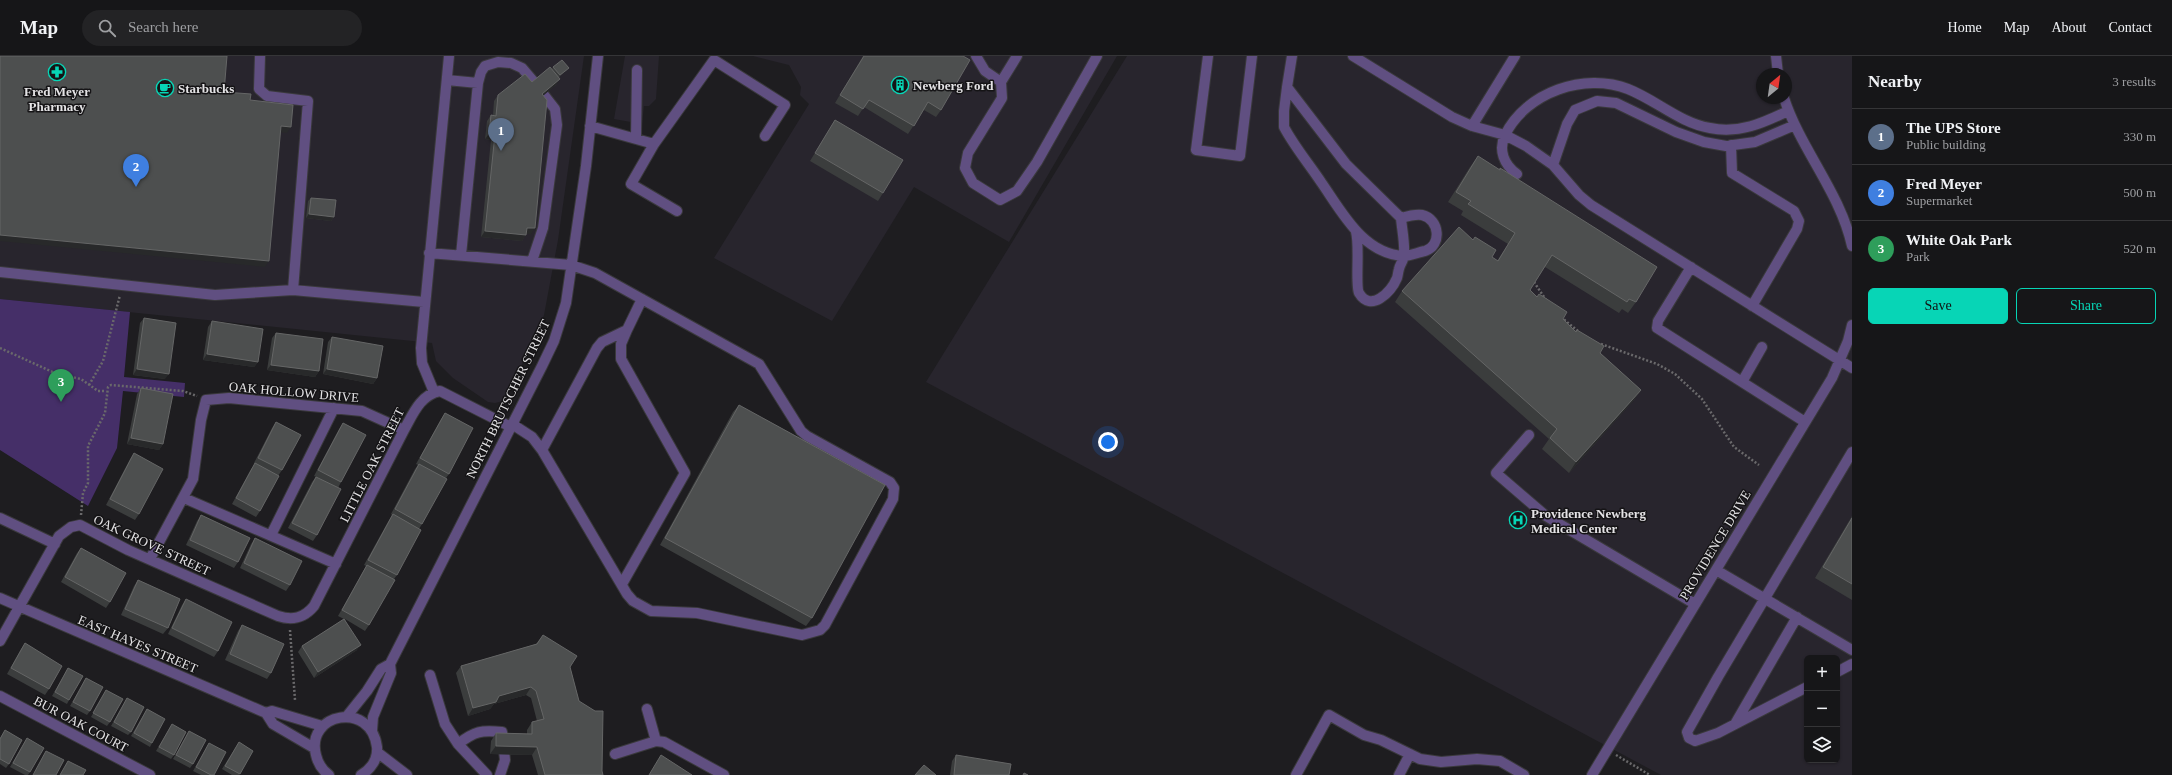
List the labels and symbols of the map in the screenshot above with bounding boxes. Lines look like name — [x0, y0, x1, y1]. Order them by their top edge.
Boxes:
pharmacy icon: Fred Meyer Pharmacy — [47, 62, 67, 82]
north arrow — [1756, 68, 1792, 104]
building icon: Newberg Ford — [890, 75, 910, 95]
cafe icon: Starbucks — [155, 78, 175, 98]
place label: Newberg Ford — [913, 78, 994, 93]
place label: Starbucks — [178, 81, 234, 96]
place label: Fred Meyer Pharmacy — [24, 84, 90, 114]
pin: 1 — [488, 118, 514, 151]
pin: 2 — [123, 154, 149, 187]
street label: NORTH BRUTSCHER STREET — [463, 317, 553, 481]
pin: 3 — [48, 369, 74, 402]
street label: OAK HOLLOW DRIVE — [228, 379, 360, 405]
street label: LITTLE OAK STREET — [337, 405, 407, 525]
your location — [1098, 432, 1118, 452]
street label: PROVIDENCE DRIVE — [1676, 487, 1754, 603]
place label: Providence Newberg Medical Center — [1531, 506, 1646, 536]
hospital icon: Providence Newberg Medical Center — [1508, 510, 1528, 530]
street label: OAK GROVE STREET — [91, 511, 213, 579]
street label: EAST HAYES STREET — [76, 612, 200, 676]
street label: BUR OAK COURT — [31, 693, 131, 755]

